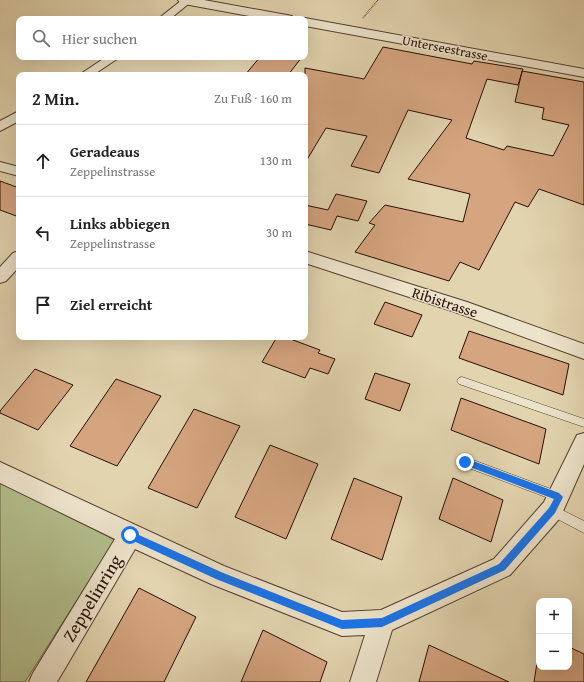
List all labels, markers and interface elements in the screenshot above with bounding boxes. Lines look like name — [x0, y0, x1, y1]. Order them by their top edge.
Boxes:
search box — [16, 16, 308, 60]
icon: search — [30, 27, 52, 49]
text: Hier suchen — [62, 28, 137, 49]
street label: Unterseestrasse — [401, 30, 489, 66]
text: 2 Min. — [32, 86, 79, 111]
text: Zu Fuß · 160 m — [214, 89, 292, 108]
text: Geradeaus — [70, 141, 140, 162]
icon: ahead — [32, 150, 54, 172]
text: 130 m — [260, 151, 292, 170]
text: Zeppelinstrasse — [70, 162, 155, 181]
text: Links abbiegen — [70, 213, 170, 234]
icon: left — [32, 222, 54, 244]
text: 30 m — [266, 223, 292, 242]
text: Zeppelinstrasse — [70, 234, 155, 253]
street label: Ribistrasse — [409, 281, 481, 323]
icon: arrive — [32, 294, 54, 316]
text: Ziel erreicht — [70, 294, 152, 315]
route end — [456, 453, 474, 471]
route start — [121, 526, 139, 544]
street label: Zeppelinring — [55, 549, 129, 647]
map controls — [536, 598, 572, 670]
button: + — [536, 598, 572, 634]
button: − — [536, 634, 572, 670]

